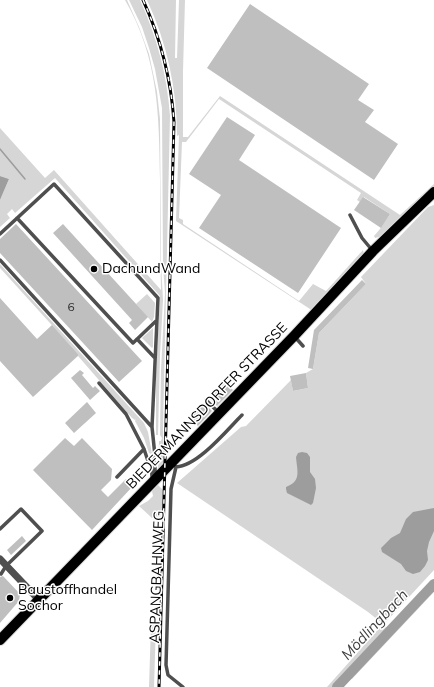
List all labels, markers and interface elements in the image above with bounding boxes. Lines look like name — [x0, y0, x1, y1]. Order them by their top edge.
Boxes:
place label: DachundWand — [102, 261, 200, 277]
marker: DachundWand — [89, 264, 99, 274]
house number: 6 — [67, 300, 75, 314]
street label: BIEDERMANNSDORFER STRASSE — [123, 319, 291, 493]
street label: ASPANGBAHNWEG — [146, 510, 168, 644]
place label: Baustoffhandel Sochor — [18, 582, 117, 614]
water label: Mödlingbach — [338, 586, 412, 664]
marker: Baustoffhandel Sochor — [5, 593, 15, 603]

